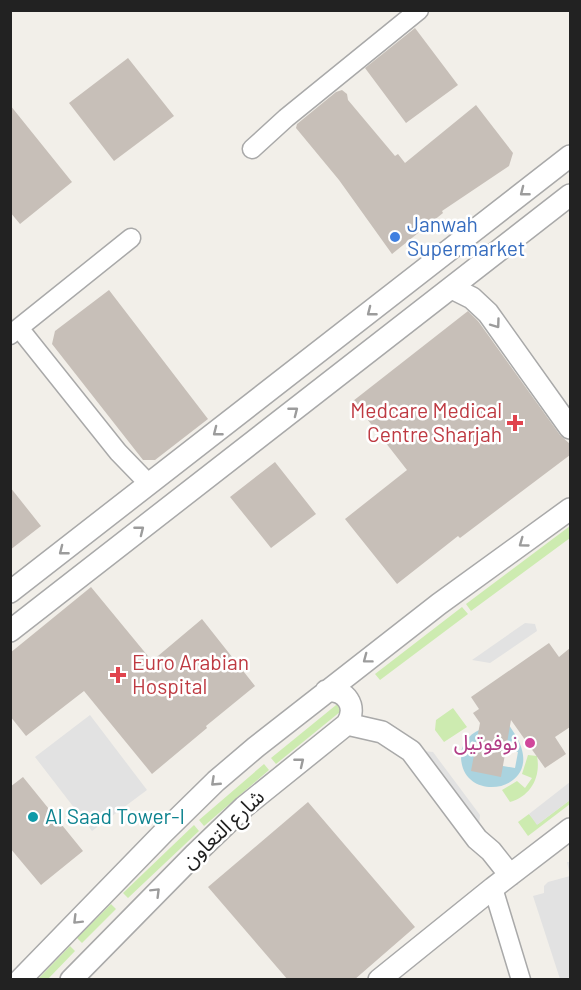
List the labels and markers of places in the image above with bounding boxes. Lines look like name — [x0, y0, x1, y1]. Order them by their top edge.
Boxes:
place label: Janwah Supermarket — [407, 211, 525, 260]
marker: Janwah Supermarket — [388, 230, 402, 244]
place label: Medcare Medical Centre Sharjah — [350, 397, 502, 446]
marker: Medcare Medical Centre Sharjah — [506, 414, 524, 432]
place label: Euro Arabian Hospital — [132, 649, 249, 698]
marker: Euro Arabian Hospital — [109, 666, 127, 684]
place label: نوفوتيل — [454, 729, 518, 755]
marker: نوفوتيل — [523, 736, 537, 750]
place label: Al Saad Tower-I — [45, 803, 185, 828]
marker: Al Saad Tower-I — [26, 810, 40, 824]

